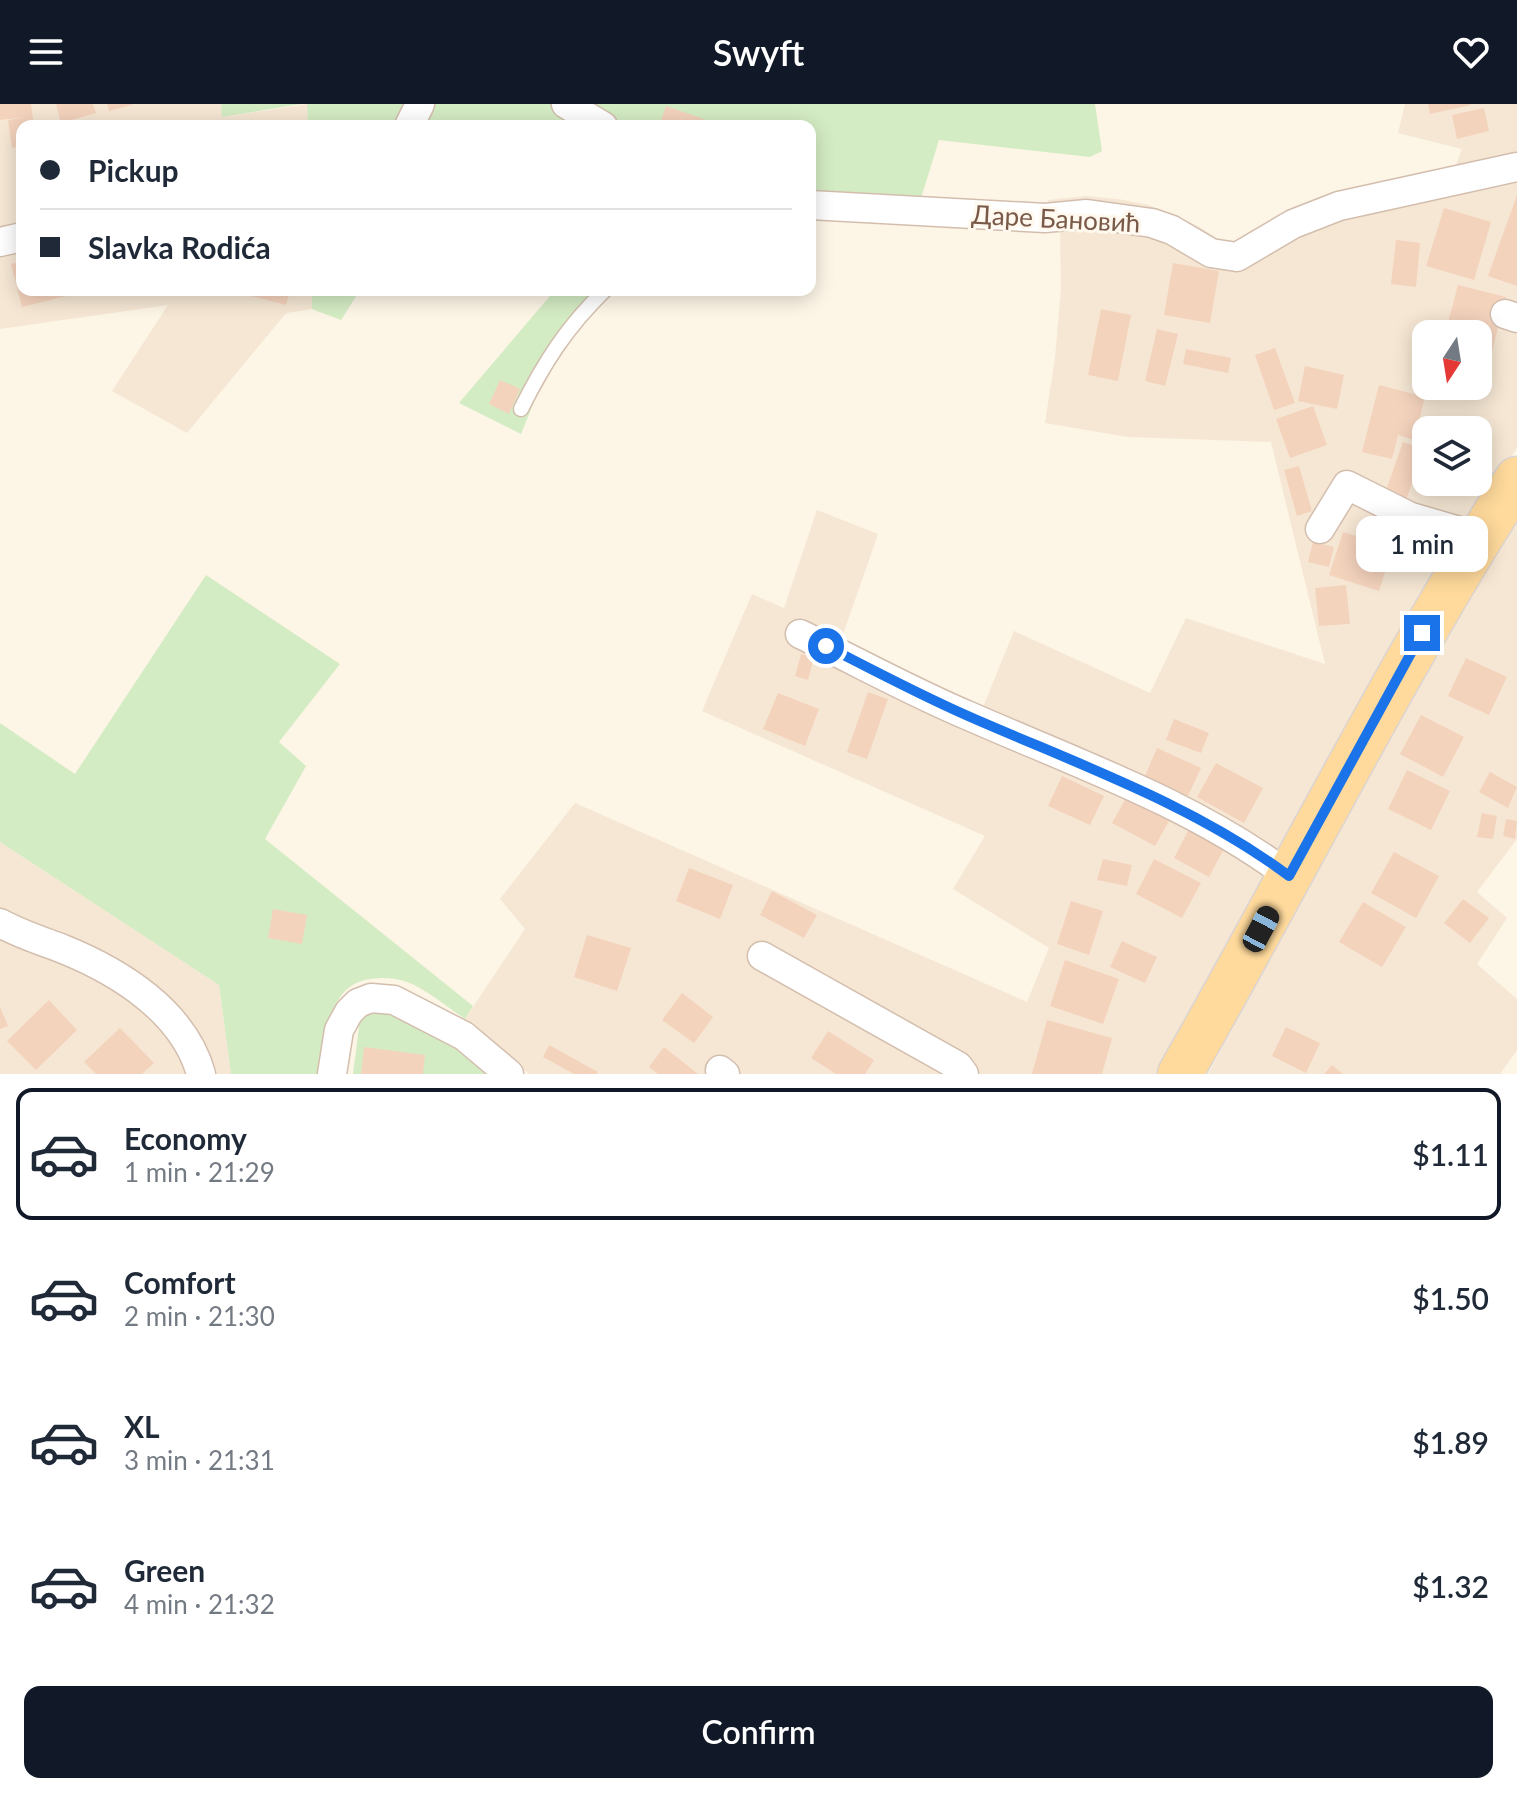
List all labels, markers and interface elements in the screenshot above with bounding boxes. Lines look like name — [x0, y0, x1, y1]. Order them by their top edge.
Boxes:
icon: menu — [24, 30, 68, 74]
text: Swyft — [713, 30, 804, 74]
icon: heart — [1449, 30, 1493, 74]
text: Pickup — [88, 152, 179, 188]
street label: Даре Бановић — [971, 198, 1141, 238]
text: Slavka Rodića — [88, 229, 271, 265]
north arrow — [1412, 320, 1492, 400]
map controls — [1412, 320, 1492, 496]
button: layers — [1412, 416, 1492, 496]
callout: 1 min — [1356, 517, 1488, 573]
text: 1 min — [1390, 528, 1454, 560]
route end — [1404, 615, 1440, 651]
route start — [808, 628, 844, 664]
car — [1239, 902, 1283, 956]
icon: car — [28, 1118, 100, 1190]
text: Economy — [124, 1120, 247, 1156]
text: $1.11 — [1412, 1136, 1489, 1172]
text: 1 min · 21:29 — [124, 1156, 275, 1188]
icon: car — [28, 1262, 100, 1334]
text: Comfort — [124, 1264, 236, 1300]
text: $1.50 — [1412, 1280, 1489, 1316]
text: 2 min · 21:30 — [124, 1300, 275, 1332]
icon: car — [28, 1406, 100, 1478]
text: XL — [124, 1408, 160, 1444]
text: $1.89 — [1412, 1424, 1489, 1460]
text: 3 min · 21:31 — [124, 1444, 275, 1476]
icon: car — [28, 1550, 100, 1622]
text: Green — [124, 1552, 205, 1588]
text: $1.32 — [1412, 1568, 1489, 1604]
text: 4 min · 21:32 — [124, 1588, 275, 1620]
button: Confirm — [24, 1686, 1493, 1778]

